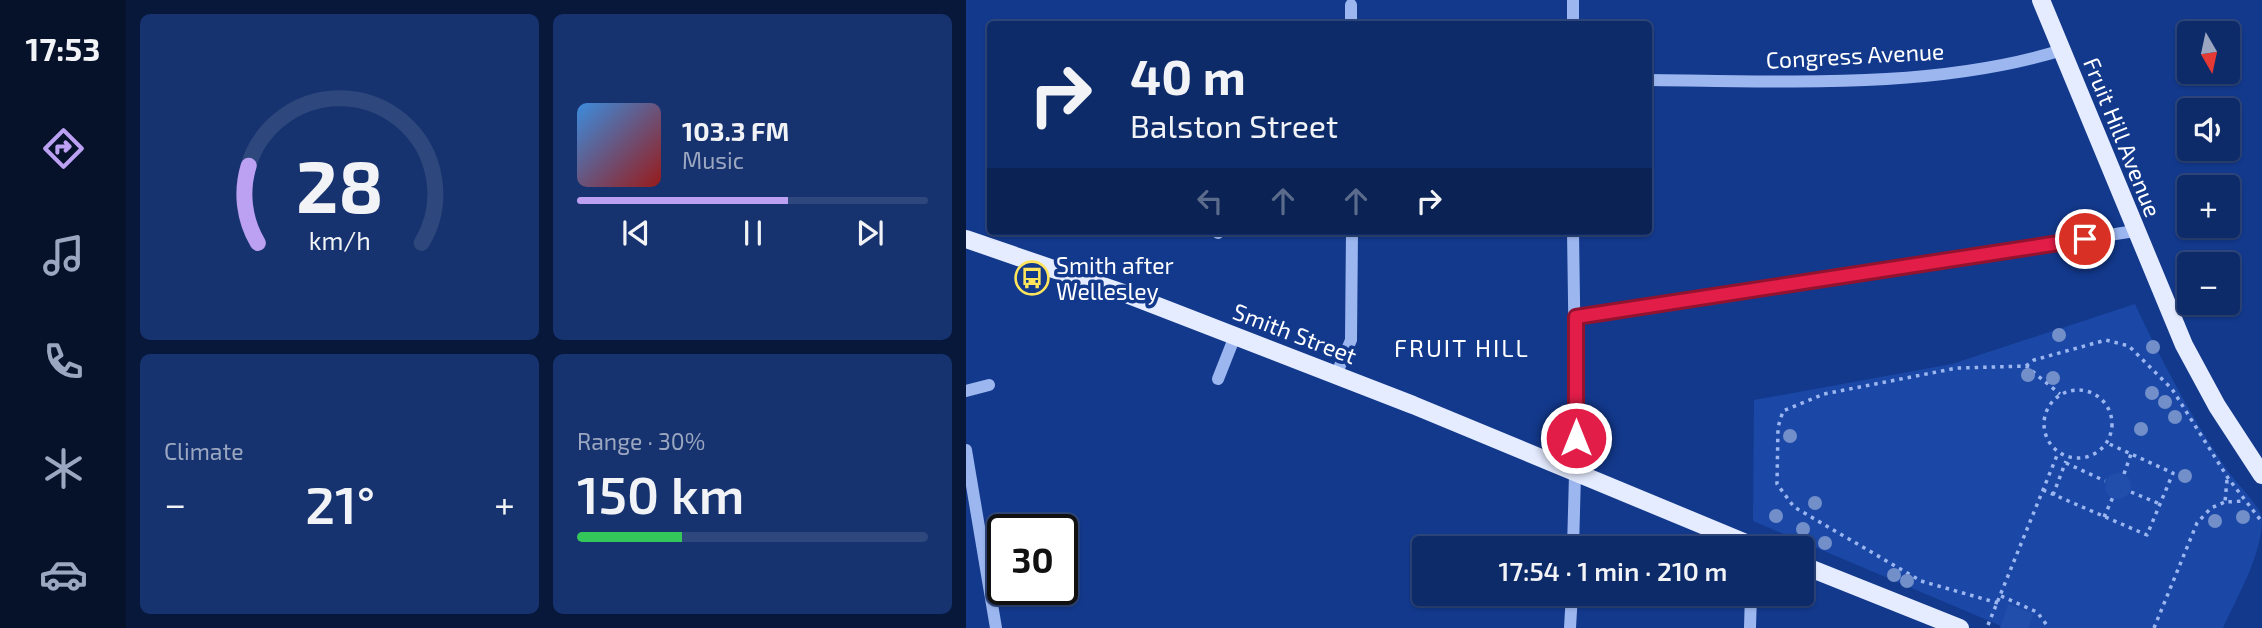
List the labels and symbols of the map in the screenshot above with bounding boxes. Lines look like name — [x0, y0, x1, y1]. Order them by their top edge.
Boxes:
north arrow — [2177, 21, 2240, 84]
street label: Congress Avenue — [1765, 36, 1945, 74]
street label: Fruit Hill Avenue — [2078, 53, 2168, 221]
pin — [2055, 209, 2115, 269]
place label: Smith after Wellesley — [1056, 251, 1174, 305]
bus stop icon: Smith after Wellesley — [1013, 259, 1051, 297]
street label: Smith Street — [1229, 297, 1361, 369]
district label: FRUIT HILL — [1394, 333, 1530, 362]
position arrow — [1539, 401, 1613, 475]
speed limit sign: 30 — [987, 514, 1078, 605]

